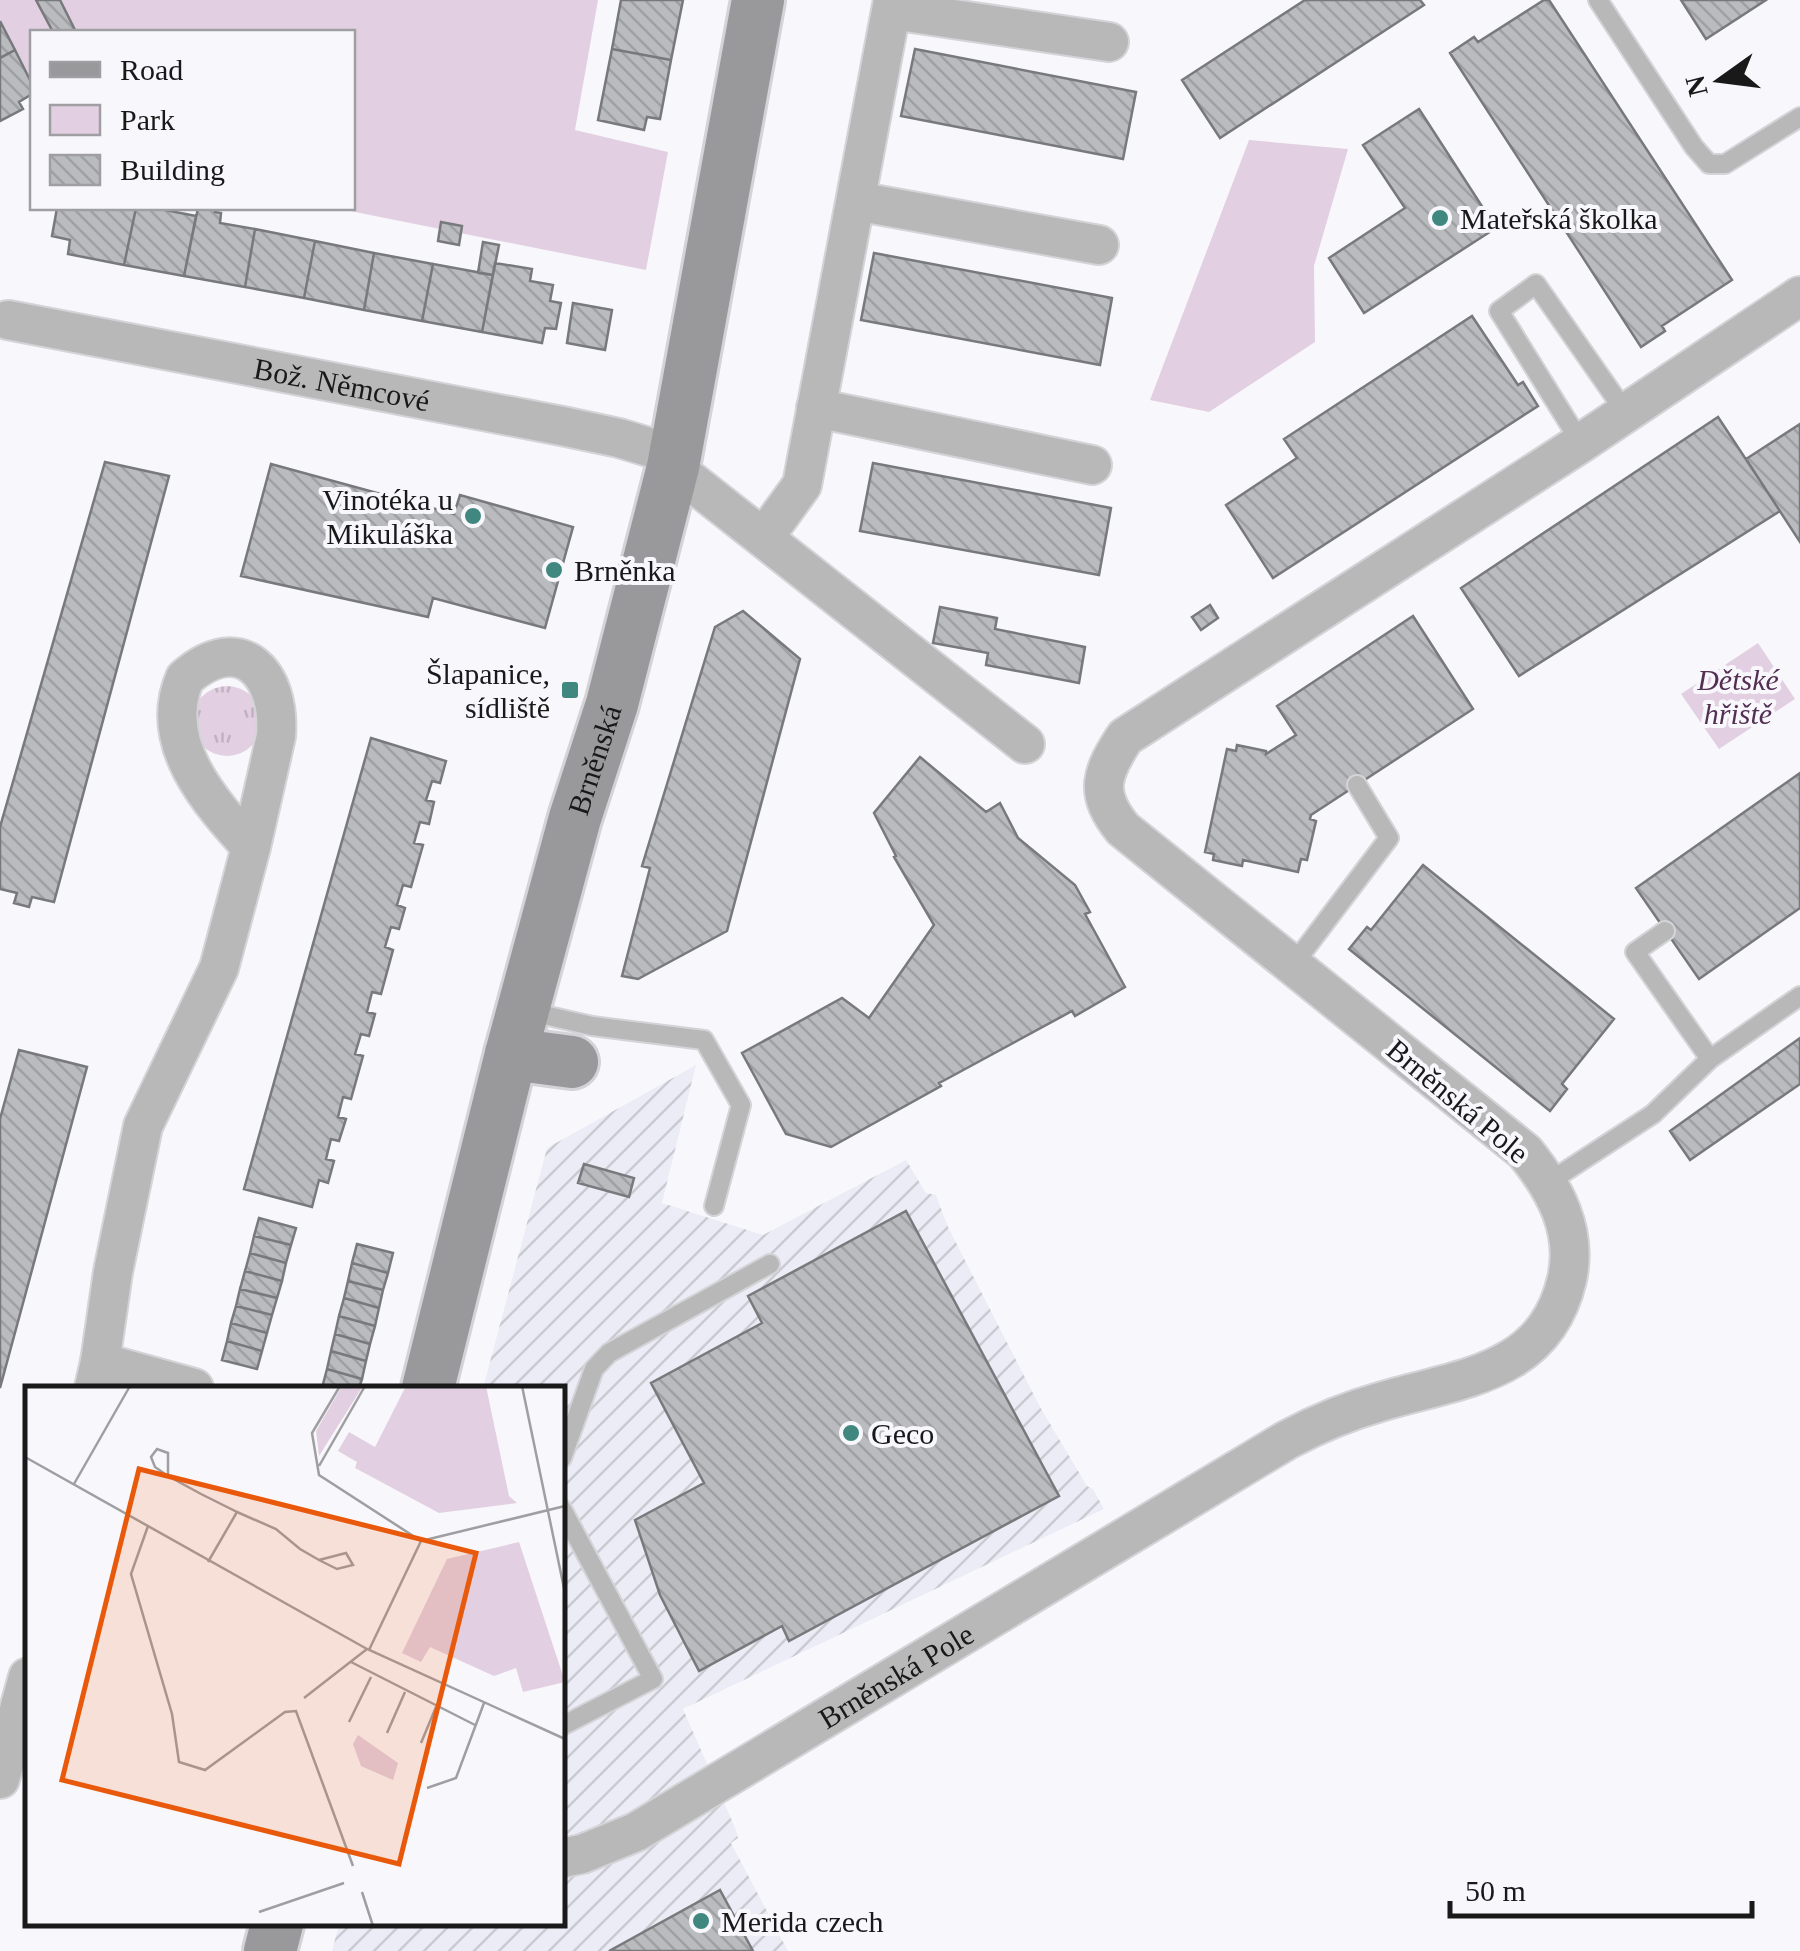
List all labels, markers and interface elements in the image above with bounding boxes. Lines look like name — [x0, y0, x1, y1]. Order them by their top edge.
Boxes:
legend — [30, 30, 355, 210]
north arrow — [1670, 30, 1770, 130]
text: Road — [120, 53, 183, 86]
text: N — [1679, 72, 1714, 99]
text: Park — [120, 103, 175, 136]
text: Building — [120, 153, 225, 186]
place label: Mateřská školka — [1460, 202, 1657, 235]
marker: Mateřská školka — [1429, 207, 1451, 229]
street label: Bož. Němcové — [251, 351, 433, 417]
place label: Vinotéka u Mikuláška — [322, 483, 453, 550]
marker: Vinotéka u Mikuláška — [462, 505, 484, 527]
place label: Brněnka — [574, 554, 676, 587]
marker: Brněnka — [543, 559, 565, 581]
place label: Šlapanice, sídliště — [426, 657, 550, 724]
park label: Dětské hřiště — [1696, 663, 1780, 730]
marker: Šlapanice, sídliště — [559, 679, 581, 701]
street label: Brněnská — [561, 701, 627, 819]
street label: Brněnská Pole — [1381, 1032, 1535, 1170]
inset map — [25, 1386, 565, 1926]
place label: Geco — [871, 1417, 934, 1450]
marker: Geco — [840, 1422, 862, 1444]
street label: Brněnská Pole — [813, 1616, 979, 1735]
scale bar — [1450, 1856, 1752, 1918]
text: 50 m — [1465, 1874, 1526, 1907]
place label: Merida czech — [721, 1905, 883, 1938]
marker: Merida czech — [690, 1910, 712, 1932]

